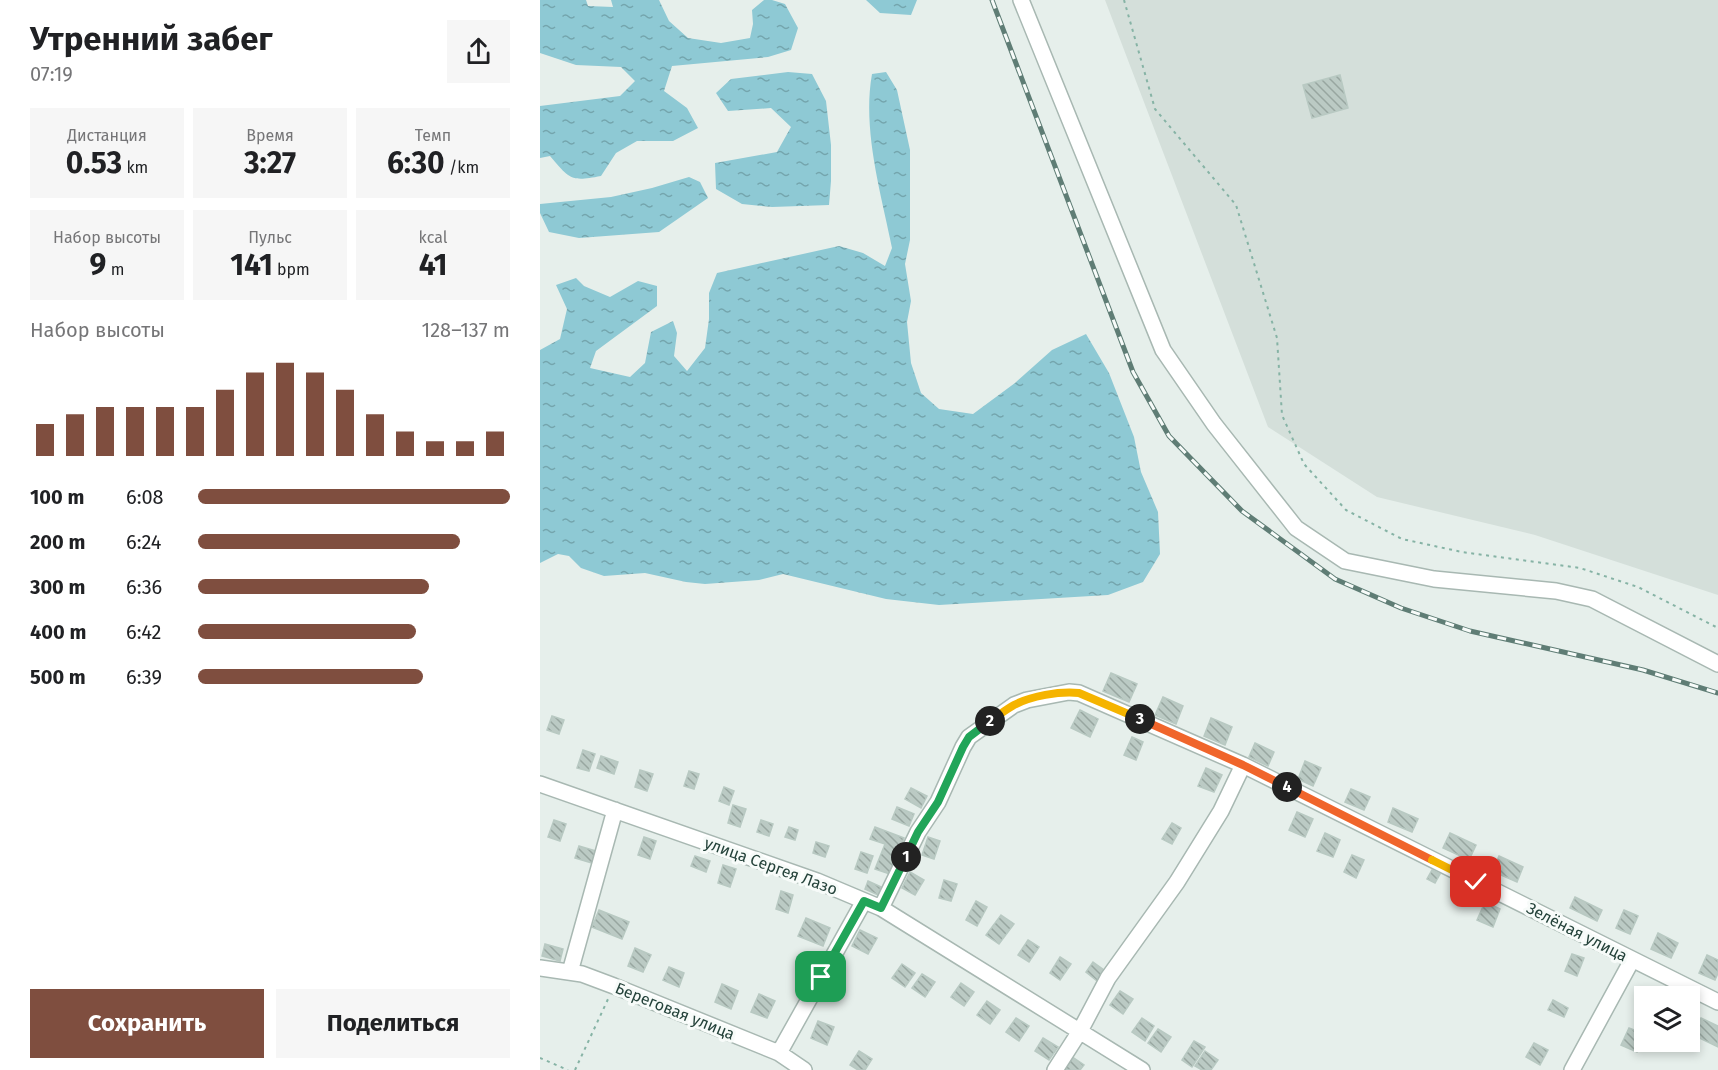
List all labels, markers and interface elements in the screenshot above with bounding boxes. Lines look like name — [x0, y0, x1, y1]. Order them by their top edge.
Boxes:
text: Утренний забег — [30, 19, 273, 59]
button: share — [447, 20, 510, 83]
text: 07:19 — [30, 62, 73, 86]
text: Дистанция — [67, 126, 147, 145]
text: Время — [246, 126, 294, 145]
text: Темп — [415, 126, 451, 145]
text: 0.53 — [66, 145, 122, 181]
text: 3:27 — [244, 145, 296, 181]
text: 6:30 — [387, 145, 445, 181]
text: km — [122, 158, 148, 177]
text: /km — [445, 158, 479, 177]
text: Набор высоты — [53, 228, 161, 247]
text: Пульс — [248, 228, 292, 247]
text: kcal — [419, 228, 447, 247]
text: 9 — [90, 247, 106, 283]
text: 141 — [230, 247, 273, 283]
text: 41 — [419, 247, 447, 283]
text: m — [106, 260, 124, 279]
text: bpm — [273, 260, 310, 279]
text: Набор высоты — [30, 318, 165, 342]
text: 128–137 m — [422, 318, 510, 342]
text: 100 m — [30, 485, 84, 509]
text: 6:08 — [126, 485, 164, 509]
text: 200 m — [30, 530, 85, 554]
text: 6:24 — [126, 530, 161, 554]
text: 300 m — [30, 575, 85, 599]
text: 6:36 — [126, 575, 162, 599]
text: 400 m — [30, 620, 86, 644]
text: 6:42 — [126, 620, 162, 644]
text: 500 m — [30, 665, 86, 689]
text: 6:39 — [126, 665, 162, 689]
pin: 3 — [1125, 704, 1155, 734]
pin: 2 — [975, 706, 1005, 736]
text: 3 — [1136, 709, 1144, 728]
text: 2 — [986, 711, 994, 730]
pin: 4 — [1272, 772, 1302, 802]
text: 4 — [1282, 777, 1292, 796]
street label: улица Сергея Лазо — [702, 833, 840, 899]
pin: 1 — [891, 842, 921, 872]
text: 1 — [902, 847, 910, 866]
pin — [1450, 856, 1501, 907]
icon: check — [1459, 865, 1492, 898]
street label: Зелёная улица — [1523, 898, 1631, 966]
pin — [795, 951, 846, 1002]
icon: arrive — [804, 960, 837, 993]
street label: Береговая улица — [612, 978, 738, 1044]
map controls — [1634, 986, 1700, 1052]
button: layers — [1634, 986, 1700, 1052]
button: Сохранить — [30, 989, 264, 1058]
button: Поделиться — [276, 989, 510, 1058]

